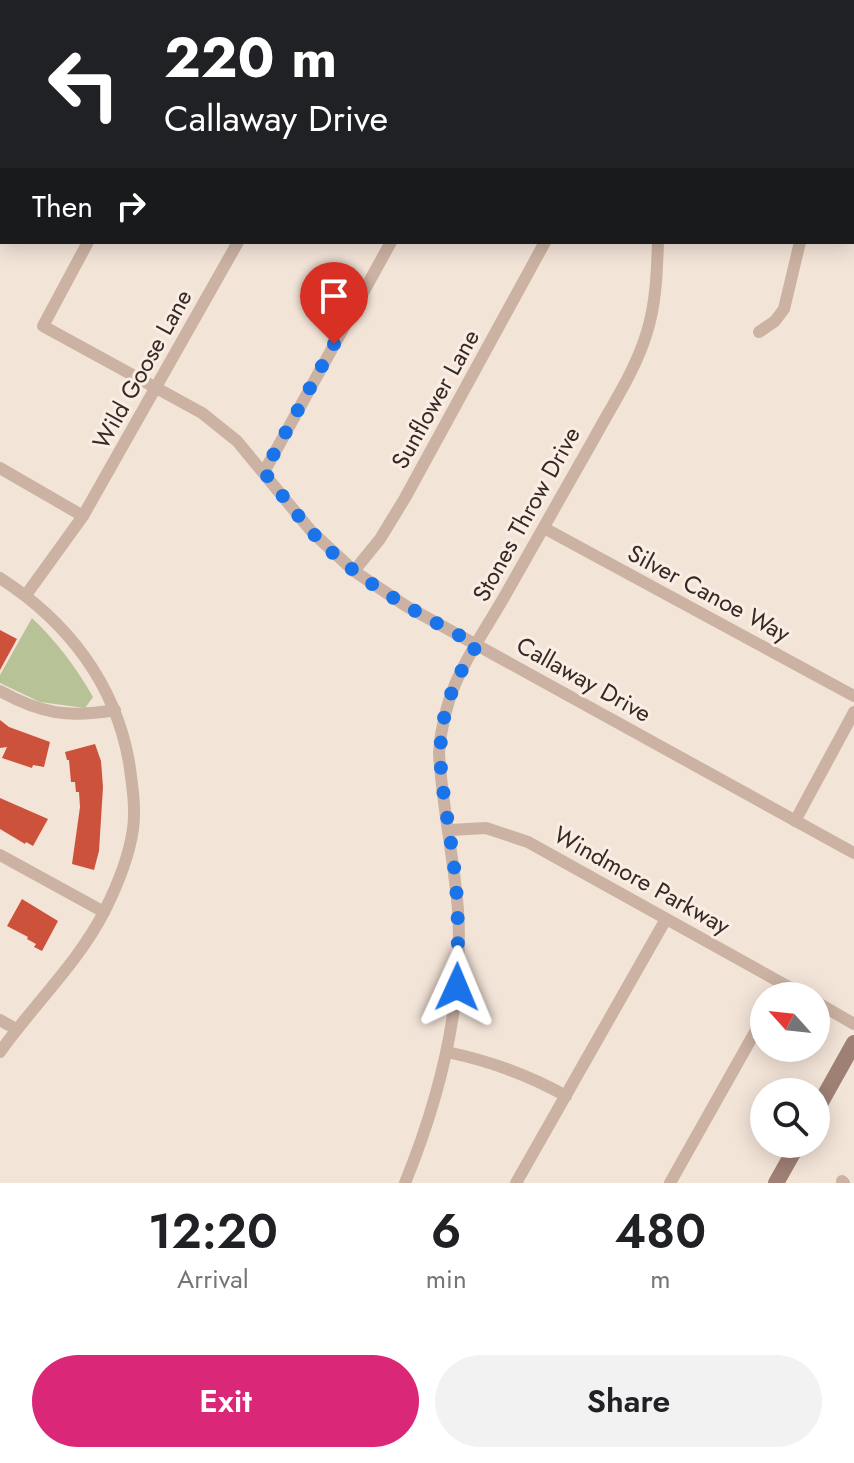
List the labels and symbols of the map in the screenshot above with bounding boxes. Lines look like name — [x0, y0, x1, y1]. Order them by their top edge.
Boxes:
pin — [300, 262, 368, 344]
street label: Wild Goose Lane — [84, 283, 200, 455]
street label: Sunflower Lane — [382, 323, 488, 475]
street label: Stones Throw Drive — [463, 420, 589, 608]
street label: Silver Canoe Way — [622, 535, 797, 651]
street label: Callaway Drive — [510, 628, 658, 730]
street label: Windmore Parkway — [547, 817, 737, 943]
position arrow — [415, 945, 499, 1029]
north arrow — [750, 982, 830, 1062]

